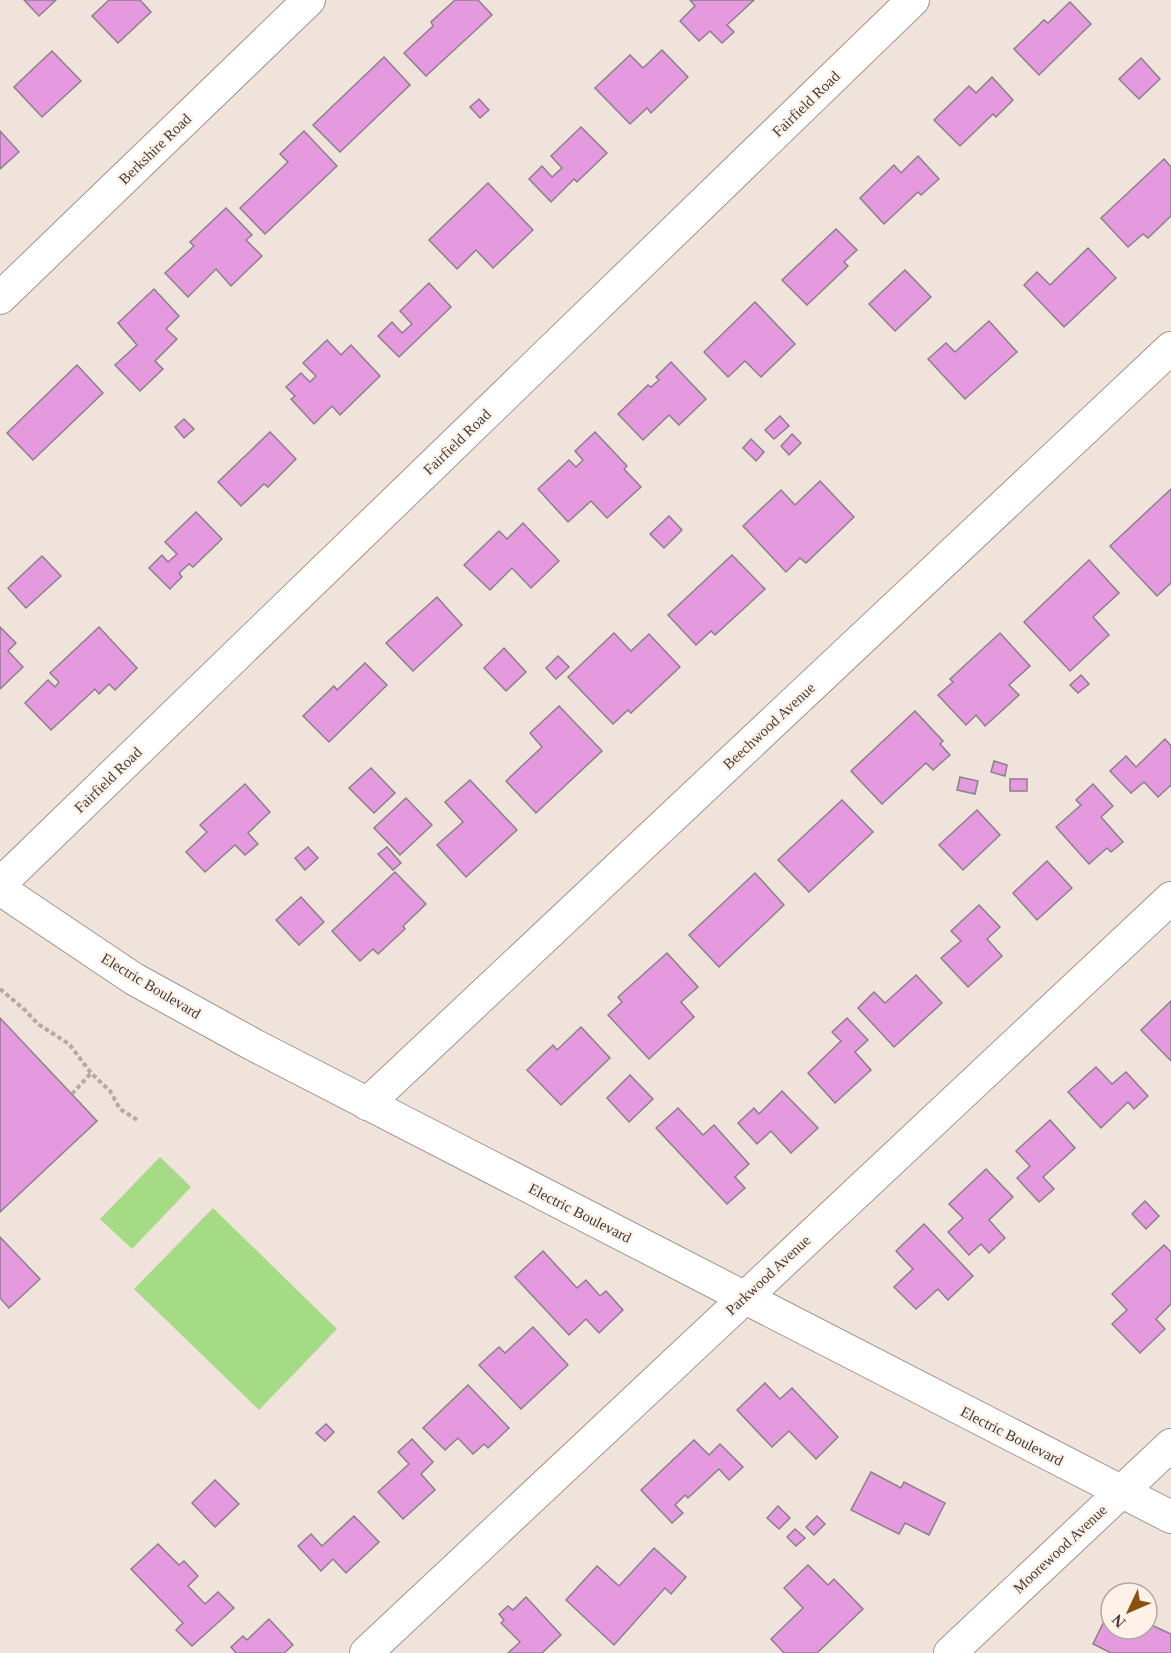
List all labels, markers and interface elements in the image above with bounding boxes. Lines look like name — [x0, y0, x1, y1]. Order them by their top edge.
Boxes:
street label: Fairfield Road — [769, 68, 843, 140]
street label: Berkshire Road — [116, 110, 195, 187]
street label: Fairfield Road — [420, 406, 494, 478]
street label: Beechwood Avenue — [720, 679, 818, 773]
street label: Fairfield Road — [71, 744, 145, 816]
street label: Electric Boulevard — [99, 950, 204, 1022]
street label: Electric Boulevard — [526, 1180, 634, 1246]
street label: Parkwood Avenue — [723, 1232, 814, 1318]
street label: Electric Boulevard — [958, 1403, 1066, 1469]
street label: Moorewood Avenue — [1010, 1501, 1110, 1596]
north arrow — [1099, 1581, 1159, 1641]
text: N — [1108, 1611, 1129, 1631]

